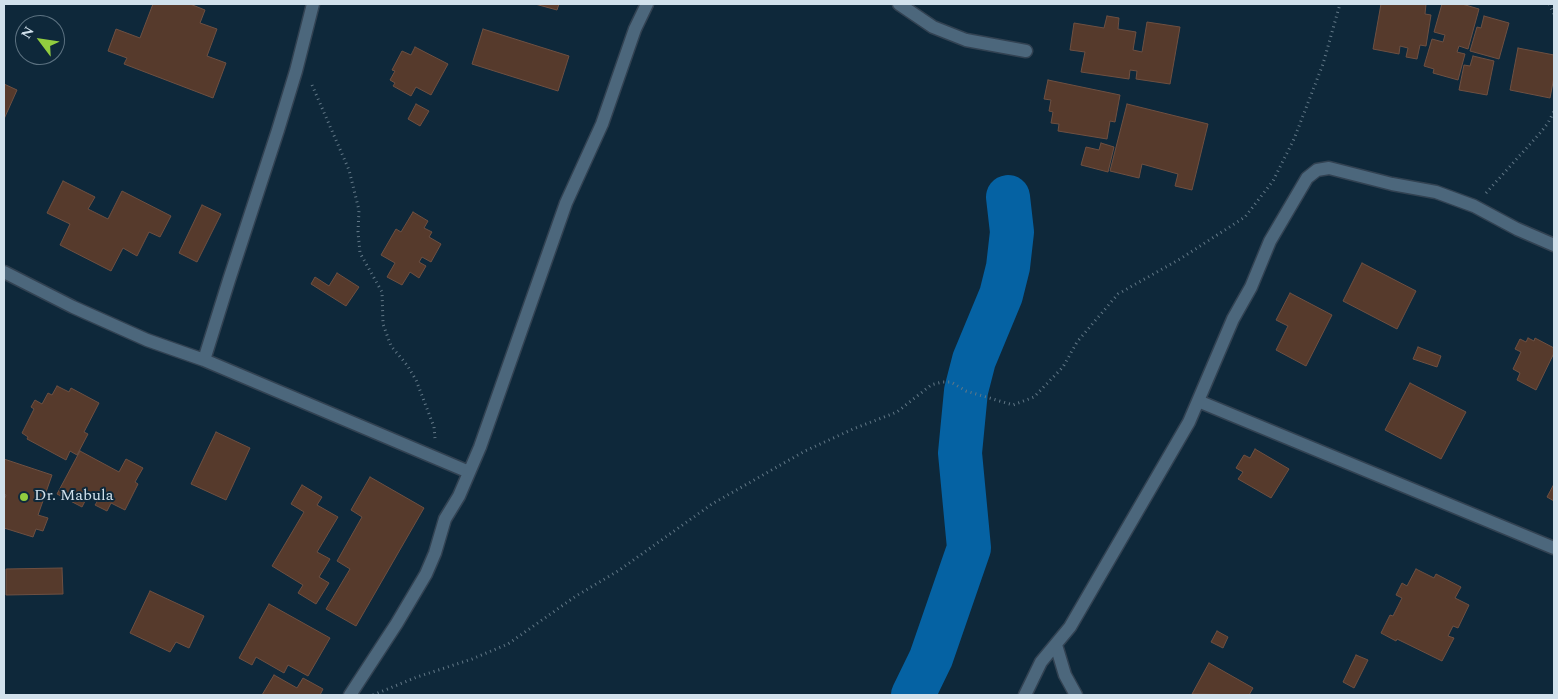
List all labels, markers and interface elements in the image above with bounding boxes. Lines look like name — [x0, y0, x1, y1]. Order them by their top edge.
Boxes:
north arrow — [15, 15, 65, 65]
text: N — [16, 22, 40, 43]
place label: Dr. Mabula — [34, 487, 114, 507]
marker: Dr. Mabula — [18, 491, 30, 503]

